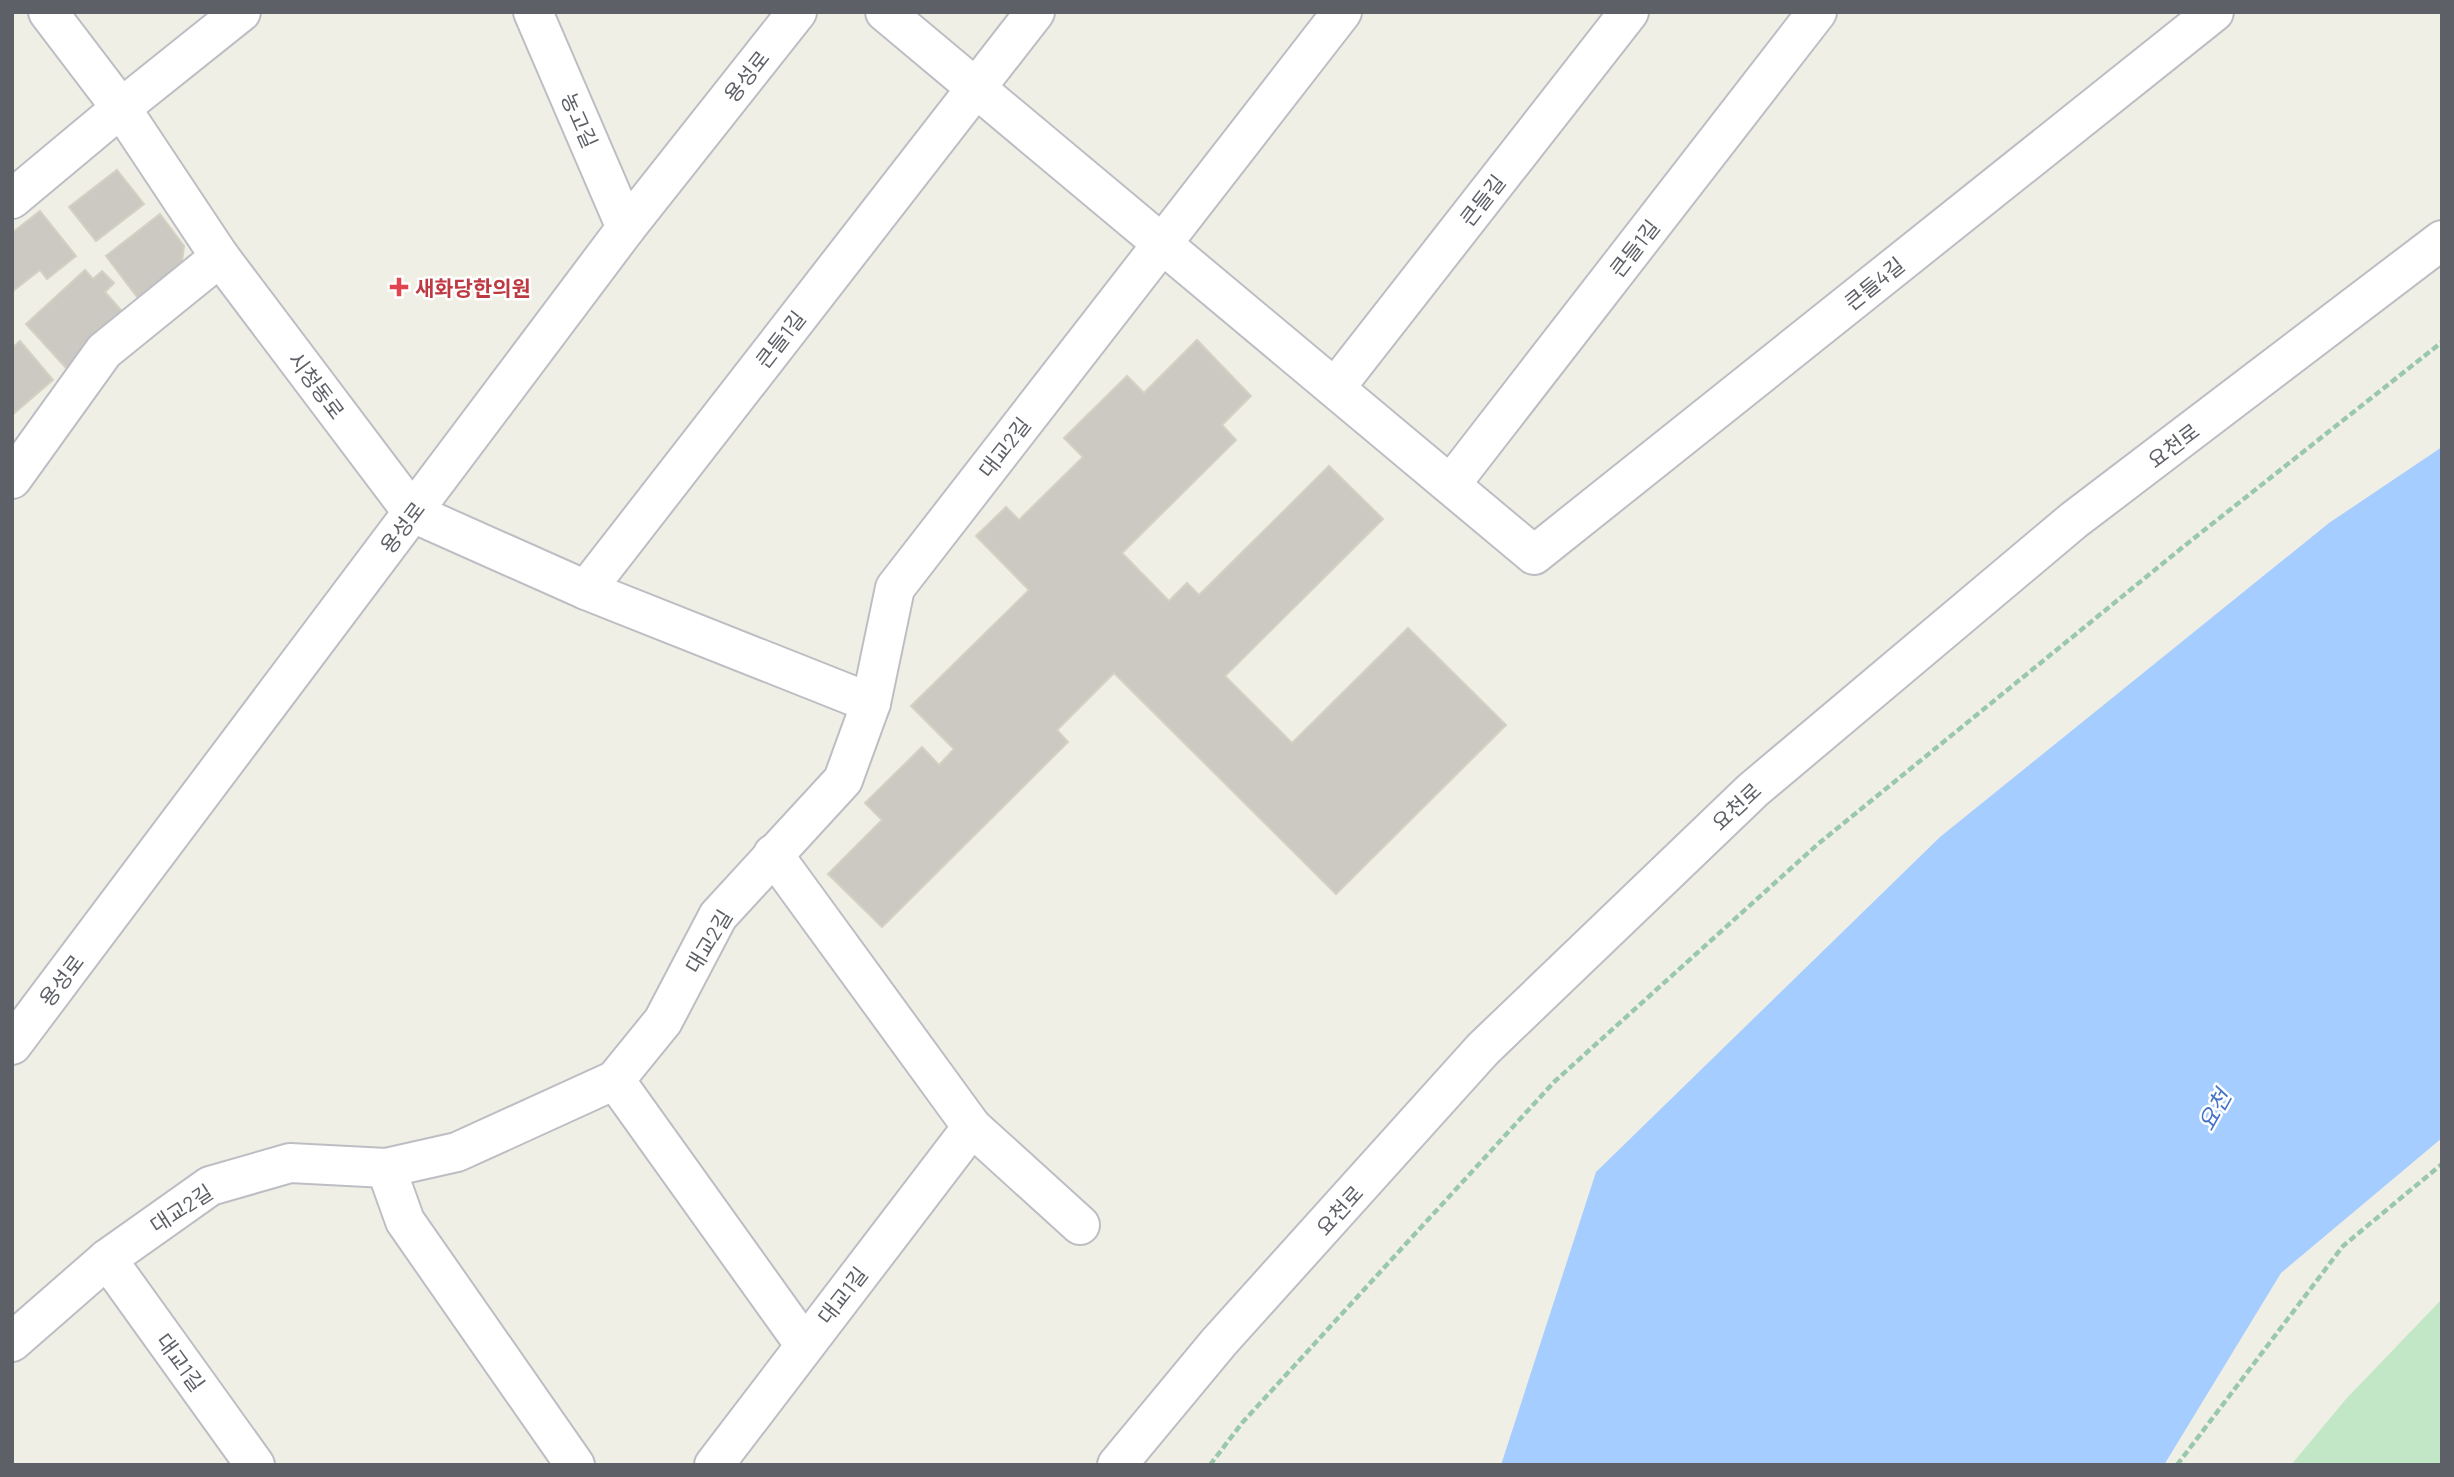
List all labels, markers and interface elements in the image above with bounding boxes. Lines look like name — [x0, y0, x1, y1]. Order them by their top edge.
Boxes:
street label: 용성로 — [718, 45, 774, 107]
street label: 농고길 — [557, 88, 603, 152]
street label: 큰들길 — [1454, 169, 1510, 231]
street label: 큰들1길 — [1604, 215, 1664, 281]
street label: 큰들4길 — [1839, 251, 1909, 315]
place label: 새화당한의원 — [415, 275, 531, 300]
marker: 새화당한의원 — [389, 277, 409, 297]
street label: 큰들1길 — [750, 306, 810, 372]
street label: 시청동로 — [284, 347, 350, 423]
street label: 대교2길 — [973, 412, 1035, 482]
street label: 요천로 — [2142, 418, 2204, 472]
street label: 용성로 — [375, 496, 429, 558]
street label: 요천로 — [1706, 777, 1766, 835]
street label: 대교2길 — [679, 905, 737, 977]
street label: 용성로 — [34, 949, 88, 1011]
water label: 요천 — [2191, 1082, 2238, 1135]
street label: 대교2길 — [145, 1179, 217, 1237]
street label: 요천로 — [1310, 1180, 1368, 1240]
street label: 대교1길 — [812, 1262, 872, 1328]
street label: 대교1길 — [152, 1328, 210, 1396]

